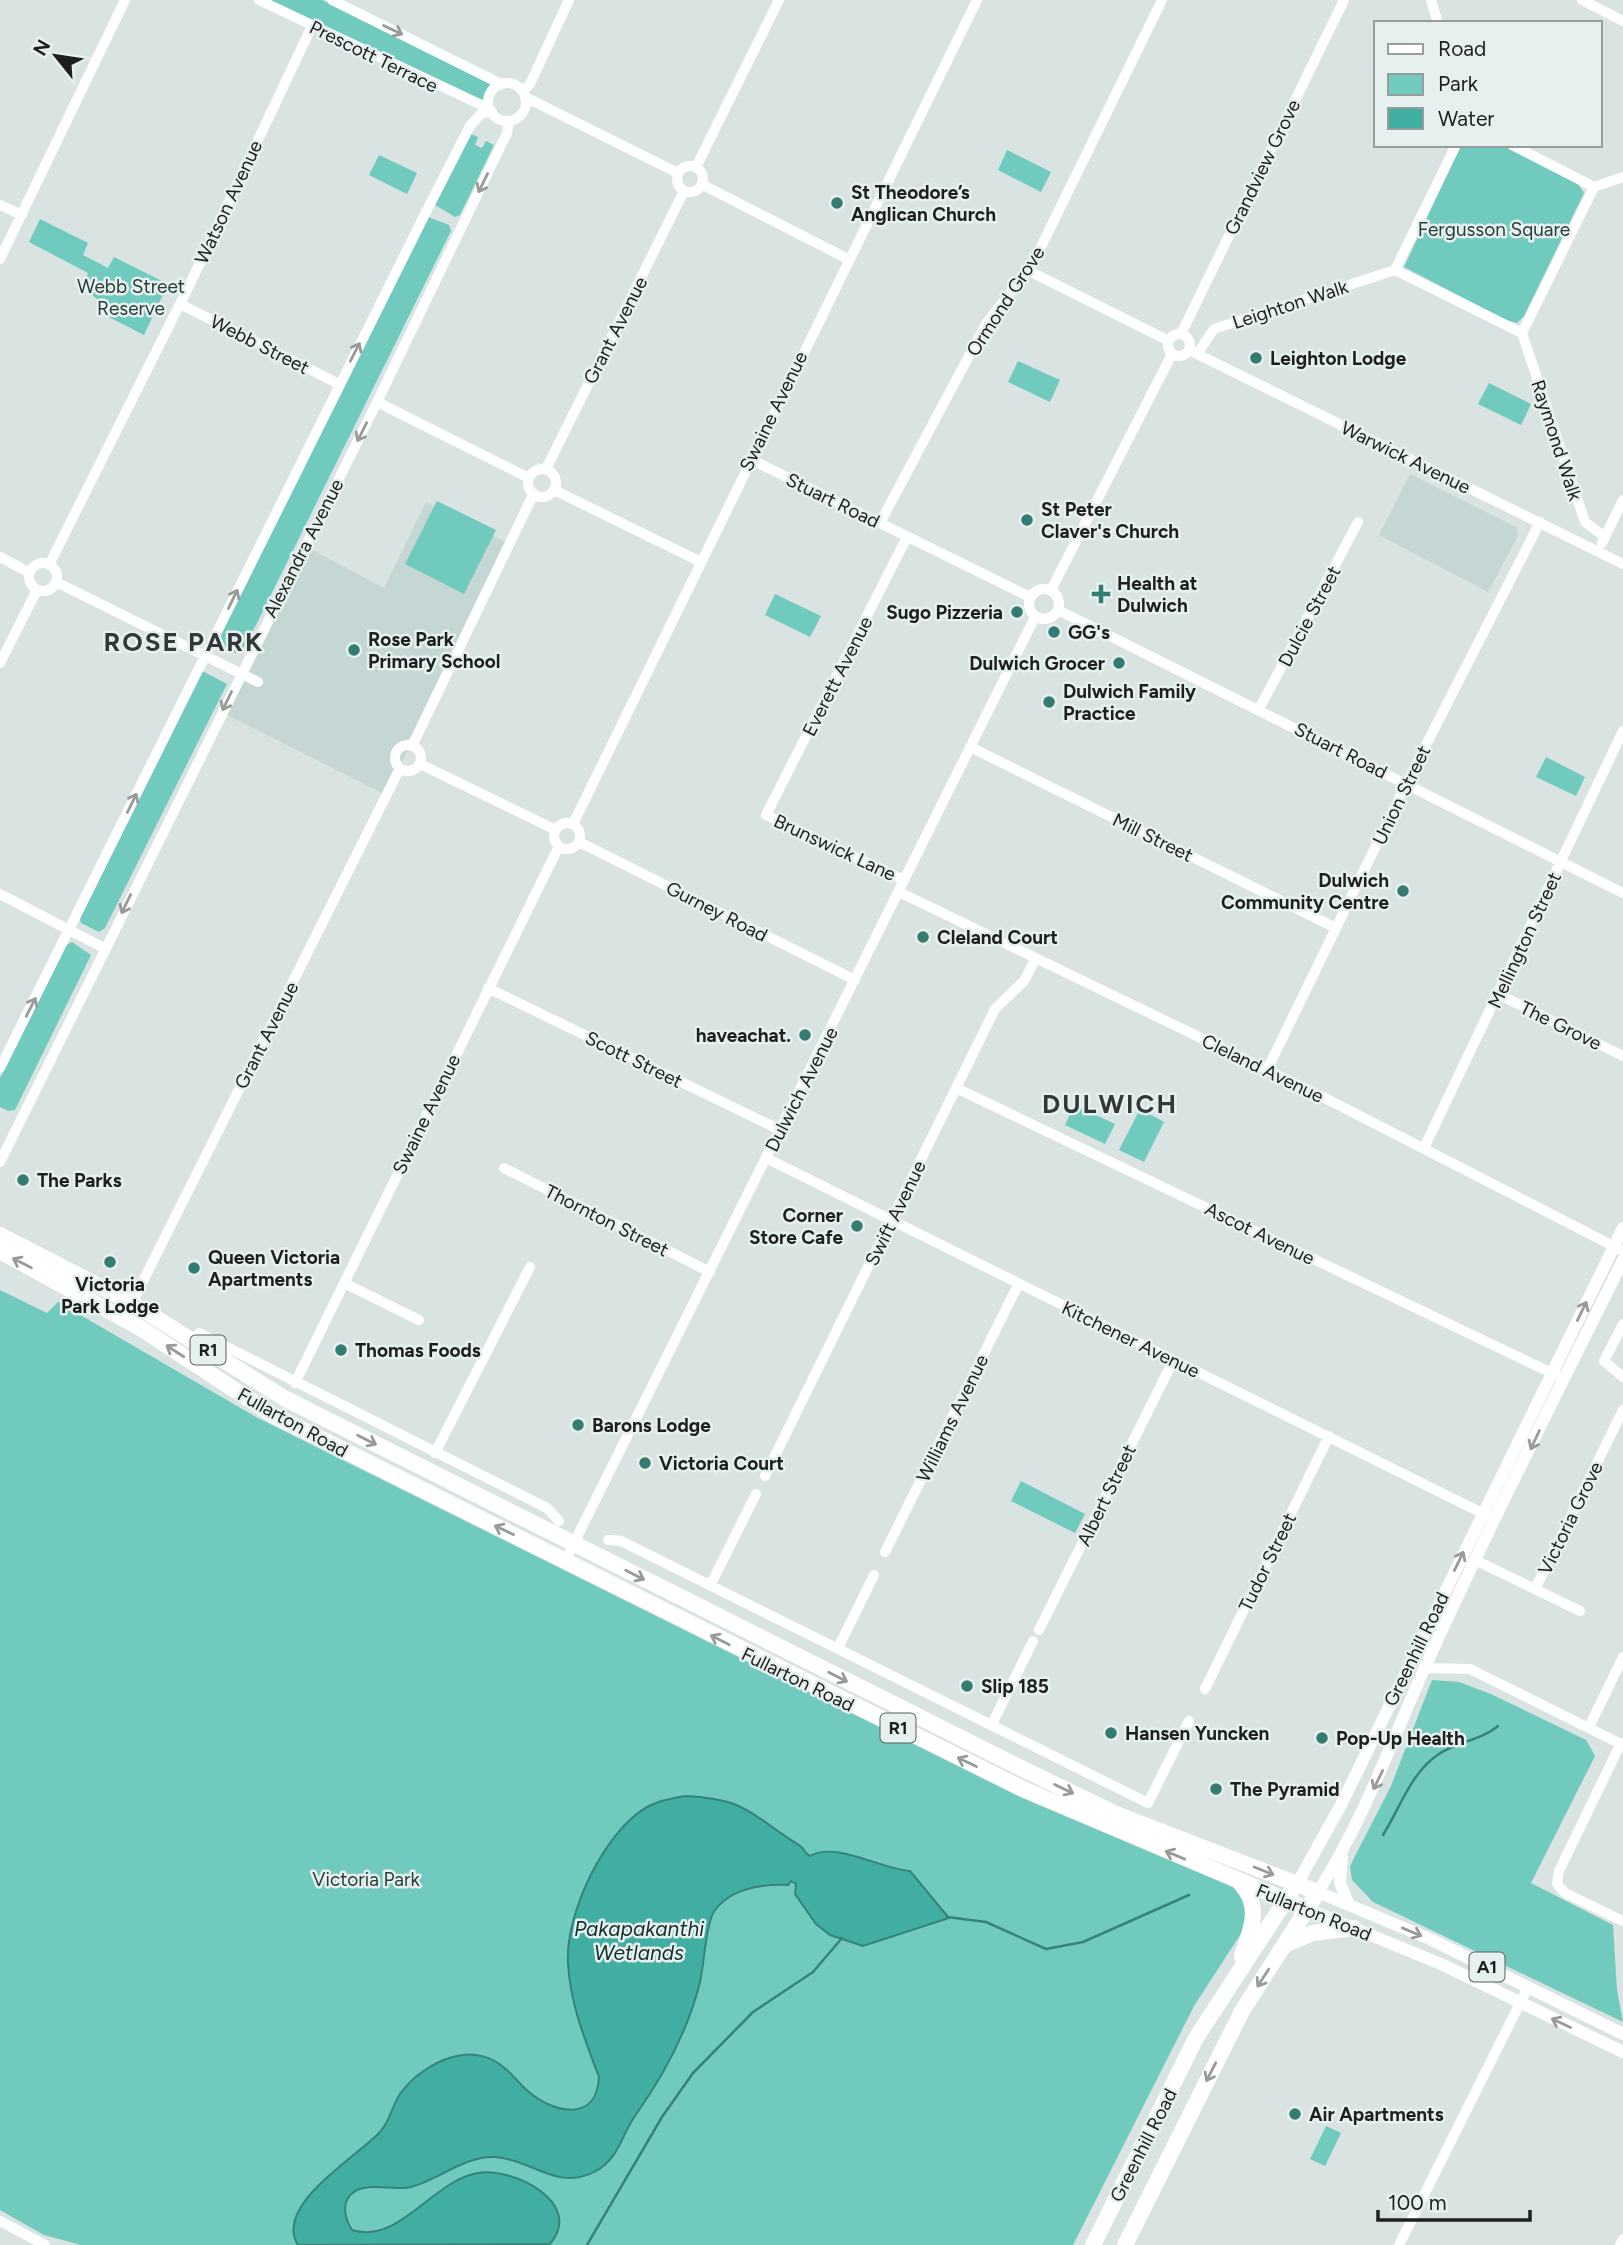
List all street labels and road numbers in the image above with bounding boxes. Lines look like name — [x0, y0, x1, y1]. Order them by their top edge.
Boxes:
street label: Prescott Terrace — [306, 15, 442, 97]
street label: Grandview Grove — [1220, 96, 1305, 239]
street label: Watson Avenue — [190, 137, 267, 268]
street label: Ormond Grove — [961, 242, 1049, 361]
street label: Grant Avenue — [579, 273, 652, 388]
street label: Leighton Walk — [1229, 275, 1352, 334]
street label: Webb Street — [206, 310, 313, 379]
street label: Swaine Avenue — [735, 348, 812, 475]
street label: Raymond Walk — [1526, 377, 1587, 504]
street label: Warwick Avenue — [1337, 416, 1474, 499]
street label: Stuart Road — [782, 468, 883, 533]
street label: Alexandra Avenue — [259, 475, 348, 621]
street label: Dulcie Street — [1273, 562, 1346, 671]
street label: Everett Avenue — [797, 612, 878, 740]
street label: Stuart Road — [1290, 717, 1391, 784]
street label: Union Street — [1367, 742, 1435, 849]
street label: Mill Street — [1109, 808, 1197, 867]
street label: Brunswick Lane — [770, 809, 900, 886]
street label: Mellington Street — [1483, 868, 1566, 1012]
street label: Gurney Road — [662, 876, 771, 947]
street label: Grant Avenue — [230, 978, 303, 1093]
street label: The Grove — [1516, 996, 1605, 1055]
street label: Dulwich Avenue — [760, 1023, 843, 1155]
street label: Scott Street — [581, 1026, 686, 1093]
street label: Cleland Avenue — [1198, 1029, 1328, 1108]
street label: Swaine Avenue — [388, 1051, 465, 1178]
street label: Swift Avenue — [860, 1157, 931, 1270]
street label: Thornton Street — [541, 1179, 672, 1262]
street label: Ascot Avenue — [1201, 1197, 1318, 1270]
street label: Kitchener Avenue — [1058, 1296, 1204, 1383]
road number: R1 — [190, 1336, 226, 1364]
street label: Williams Avenue — [912, 1351, 993, 1486]
street label: Fullarton Road — [234, 1383, 352, 1462]
street label: Albert Street — [1072, 1441, 1141, 1550]
street label: Victoria Grove — [1533, 1458, 1608, 1578]
street label: Tudor Street — [1234, 1509, 1301, 1615]
street label: Greenhill Road — [1379, 1588, 1454, 1710]
street label: Fullarton Road — [738, 1642, 858, 1717]
road number: R1 — [880, 1714, 916, 1742]
street label: Fullarton Road — [1253, 1879, 1375, 1946]
road number: A1 — [1470, 1952, 1504, 1982]
street label: Greenhill Road — [1105, 2085, 1182, 2206]

